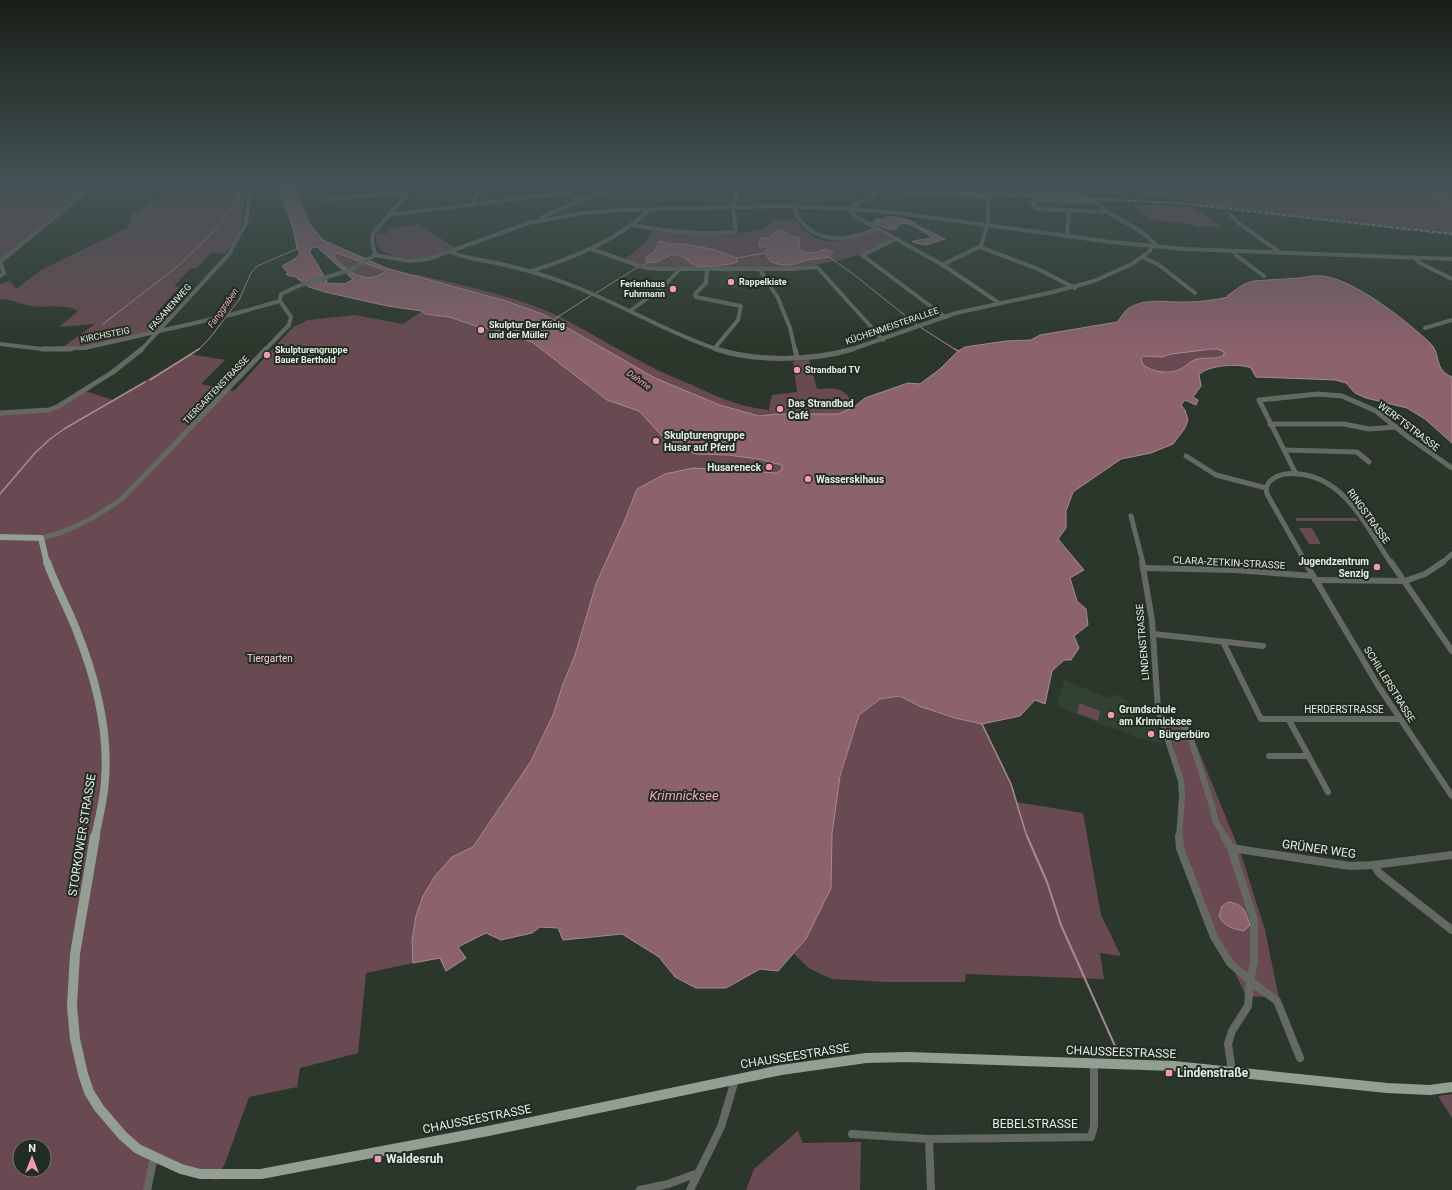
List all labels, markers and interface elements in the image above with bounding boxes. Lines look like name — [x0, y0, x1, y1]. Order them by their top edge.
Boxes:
marker: Rappelkiste — [726, 277, 736, 287]
place label: Rappelkiste — [739, 277, 787, 287]
place label: Ferienhaus Fuhrmann — [620, 279, 665, 299]
street label: FASANENWEG — [147, 282, 193, 332]
marker: Ferienhaus Fuhrmann — [668, 284, 678, 294]
water label: Fanggraben — [206, 286, 240, 330]
street label: KÜCHENMEISTERALLEE — [844, 305, 940, 347]
place label: Skulptur Der König und der Müller — [489, 320, 565, 340]
street label: KIRCHSTEIG — [79, 325, 131, 345]
marker: Skulptur Der König und der Müller — [476, 325, 486, 335]
place label: Skulpturengruppe Bauer Berthold — [275, 345, 348, 365]
marker: Skulpturengruppe Bauer Berthold — [262, 350, 272, 360]
street label: TIERGARTENSTRASSE — [181, 354, 251, 426]
marker: Strandbad TV — [792, 365, 802, 375]
place label: Strandbad TV — [805, 365, 860, 375]
water label: Dahme — [625, 368, 653, 392]
place label: Das Strandbad Café — [788, 398, 854, 421]
street label: WERFTSTRASSE — [1376, 400, 1442, 453]
marker: Das Strandbad Café — [775, 404, 785, 414]
place label: Skulpturengruppe Husar auf Pferd — [664, 430, 745, 453]
marker: Skulpturengruppe Husar auf Pferd — [651, 436, 661, 446]
place label: Husareneck — [707, 462, 762, 473]
marker: Husareneck — [764, 462, 774, 472]
marker: Wasserskihaus — [803, 474, 813, 484]
place label: Wasserskihaus — [816, 474, 884, 485]
street label: RINGSTRASSE — [1345, 487, 1392, 546]
street label: CLARA-ZETKIN-STRASSE — [1172, 554, 1286, 571]
place label: Jugendzentrum Senzig — [1298, 556, 1369, 579]
marker: Jugendzentrum Senzig — [1372, 562, 1382, 572]
street label: LINDENSTRASSE — [1134, 603, 1151, 681]
street label: SCHILLERSTRASSE — [1362, 644, 1417, 724]
park label: Tiergarten — [247, 653, 293, 664]
place label: Grundschule am Krimnicksee — [1119, 704, 1192, 727]
street label: HERDERSTRASSE — [1304, 704, 1384, 715]
marker: Grundschule am Krimnicksee — [1106, 710, 1116, 720]
marker: Bürgerbüro — [1146, 729, 1156, 739]
place label: Bürgerbüro — [1159, 729, 1210, 740]
street label: STORKOWER STRASSE — [65, 773, 99, 897]
water label: Krimnicksee — [649, 788, 719, 803]
street label: GRÜNER WEG — [1281, 836, 1357, 861]
street label: CHAUSSEESTRASSE — [739, 1040, 851, 1072]
street label: CHAUSSEESTRASSE — [1066, 1043, 1177, 1061]
place label: Lindenstraße — [1177, 1066, 1249, 1080]
marker: Lindenstraße — [1164, 1068, 1174, 1078]
street label: CHAUSSEESTRASSE — [421, 1102, 533, 1136]
street label: BEBELSTRASSE — [992, 1117, 1078, 1131]
north arrow — [12, 1138, 52, 1178]
text: N — [28, 1142, 36, 1155]
place label: Waldesruh — [386, 1152, 443, 1166]
marker: Waldesruh — [373, 1154, 383, 1164]

